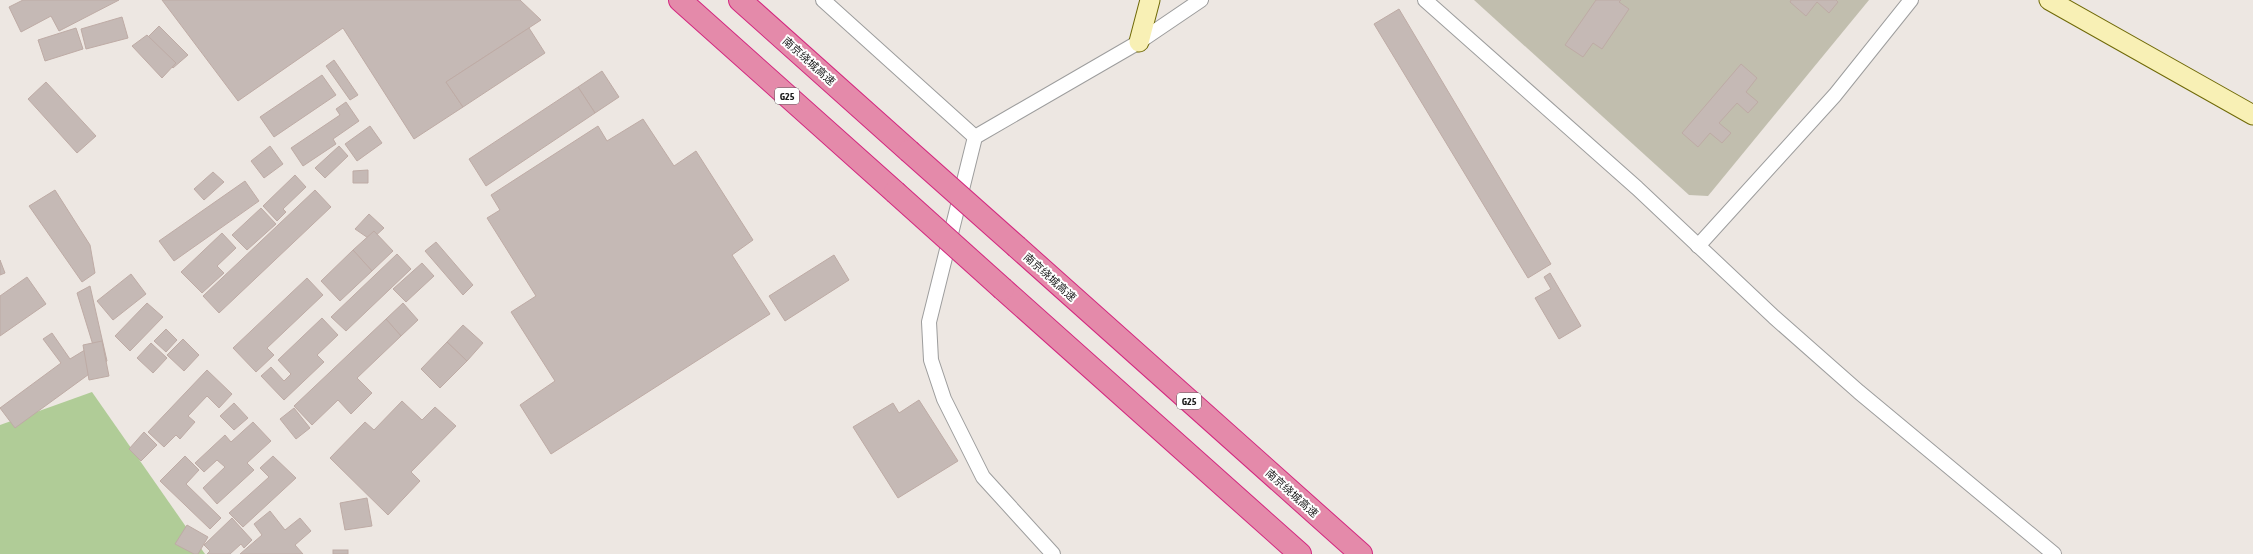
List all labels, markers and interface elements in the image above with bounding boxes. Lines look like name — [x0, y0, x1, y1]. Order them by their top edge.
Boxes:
street label: 南京绕城高速 — [780, 34, 838, 88]
road number: G25 — [775, 88, 799, 104]
street label: 南京绕城高速 — [1021, 250, 1079, 304]
road number: G25 — [1177, 393, 1201, 409]
street label: 南京绕城高速 — [1263, 466, 1321, 520]

